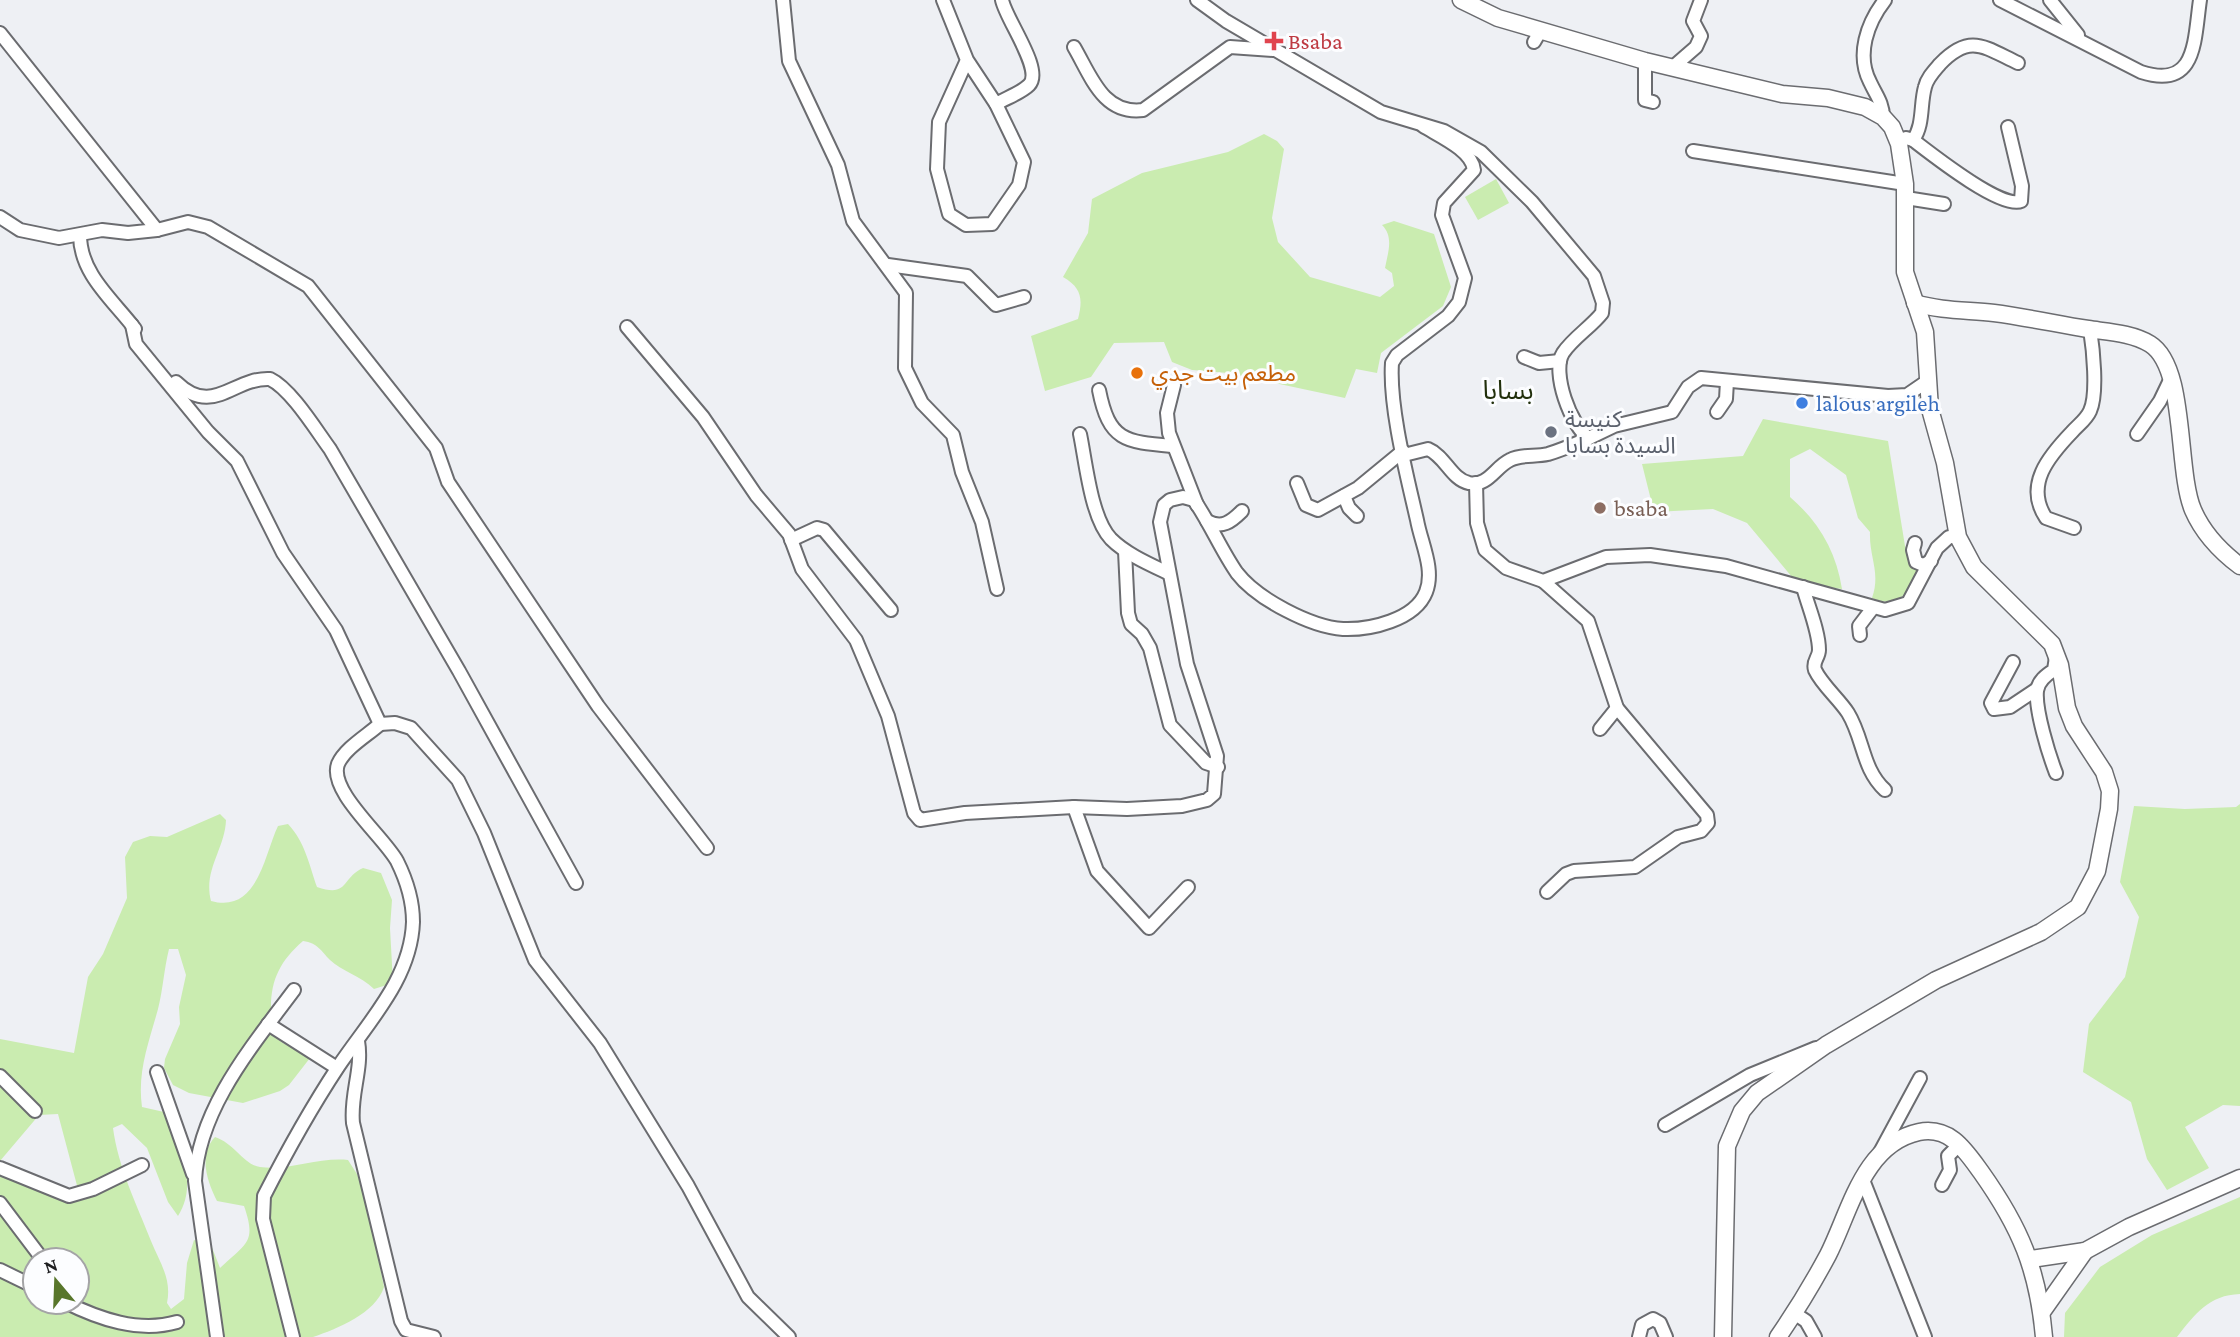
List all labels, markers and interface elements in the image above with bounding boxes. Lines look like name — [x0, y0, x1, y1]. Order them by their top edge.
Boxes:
place label: Bsaba — [1288, 28, 1343, 54]
marker: Bsaba — [1266, 33, 1282, 49]
place label: مطعم بيت جدي — [1151, 360, 1296, 390]
marker: مطعم بيت جدي — [1129, 365, 1145, 381]
district label: بسابا — [1482, 376, 1534, 405]
place label: lalous argileh — [1816, 390, 1940, 416]
marker: lalous argileh — [1794, 395, 1810, 411]
place label: كنيسة السيدة بسابا — [1565, 406, 1676, 458]
marker: كنيسة السيدة بسابا — [1543, 424, 1559, 440]
place label: bsaba — [1614, 495, 1668, 521]
marker: bsaba — [1592, 500, 1608, 516]
north arrow — [21, 1246, 91, 1316]
text: N — [41, 1253, 60, 1277]

